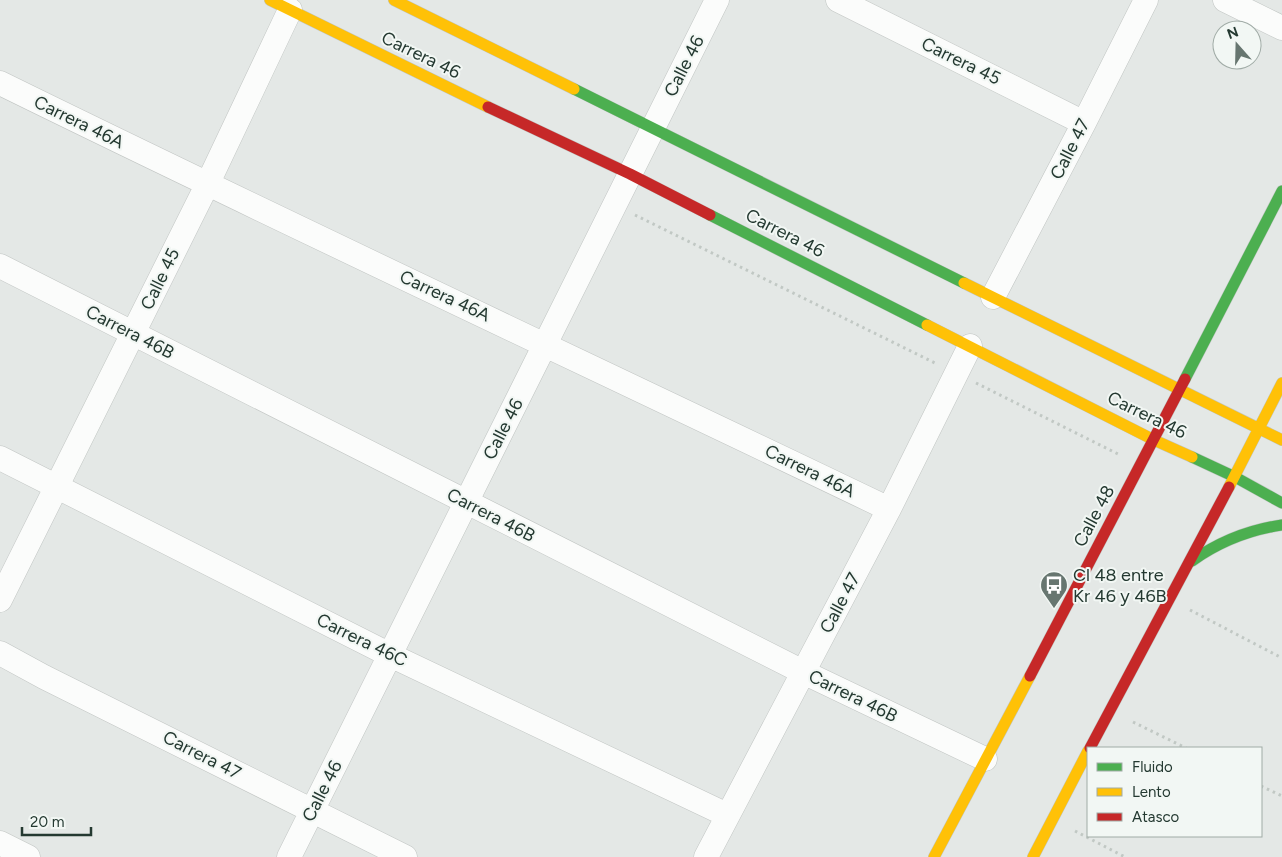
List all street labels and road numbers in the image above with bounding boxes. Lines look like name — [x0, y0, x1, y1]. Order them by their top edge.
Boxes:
street label: Carrera 46 — [378, 26, 464, 84]
street label: Calle 46 — [659, 32, 709, 100]
street label: Carrera 45 — [918, 32, 1004, 90]
street label: Carrera 46A — [30, 91, 128, 153]
street label: Calle 47 — [1045, 115, 1095, 183]
street label: Carrera 46 — [742, 204, 828, 262]
street label: Calle 45 — [136, 245, 184, 313]
street label: Carrera 46A — [396, 265, 494, 327]
street label: Carrera 46B — [82, 300, 178, 364]
street label: Carrera 46 — [1104, 386, 1190, 444]
street label: Calle 46 — [478, 395, 528, 463]
street label: Carrera 46A — [761, 440, 859, 502]
street label: Calle 48 — [1069, 481, 1119, 551]
street label: Carrera 46B — [443, 483, 539, 547]
street label: Calle 47 — [815, 569, 865, 637]
street label: Carrera 46C — [313, 609, 411, 671]
street label: Carrera 46B — [805, 665, 901, 727]
street label: Carrera 47 — [159, 726, 245, 784]
street label: Calle 46 — [297, 757, 347, 825]

